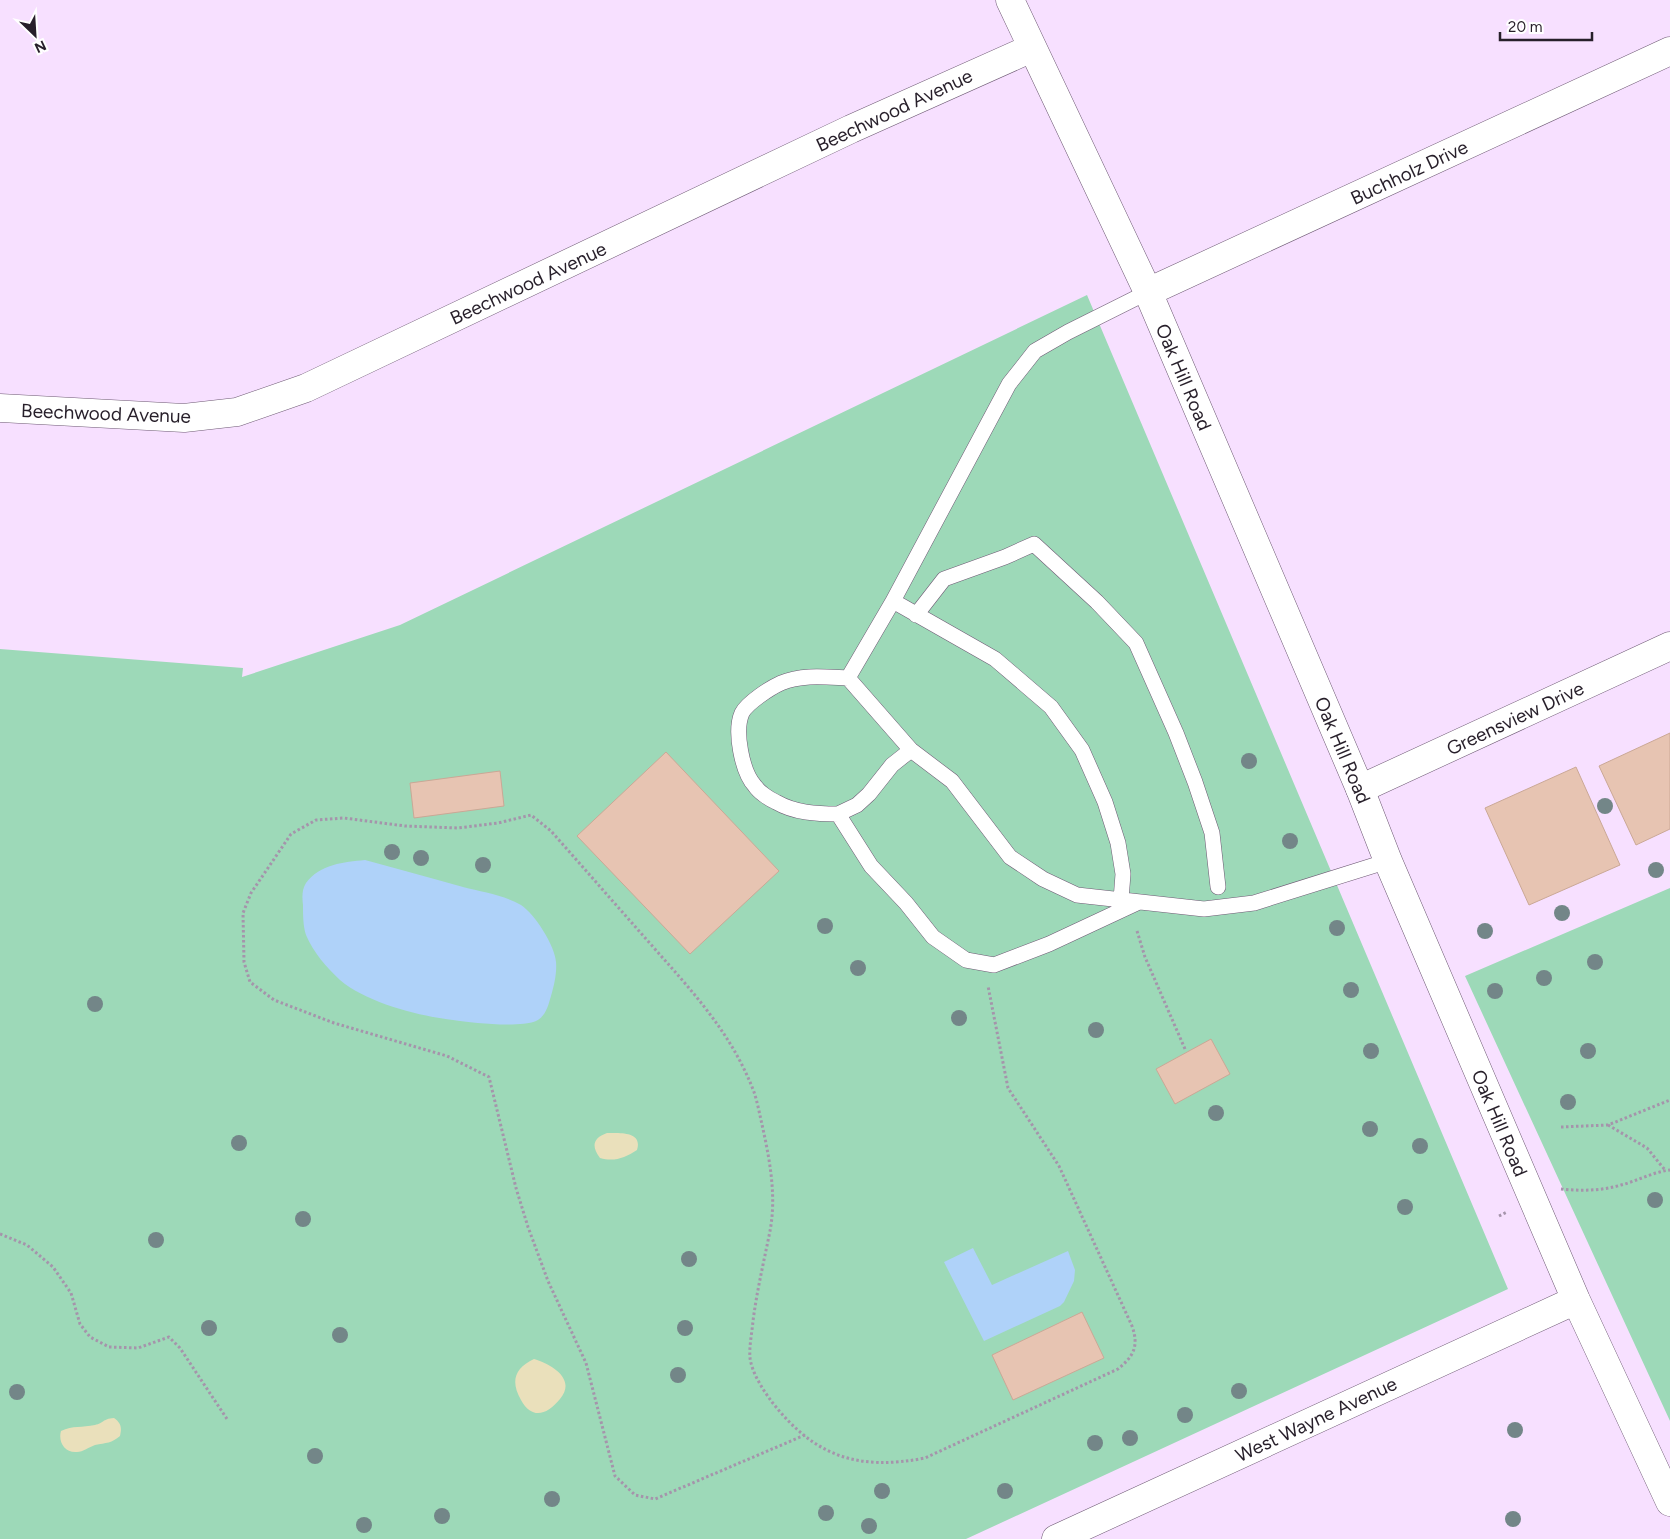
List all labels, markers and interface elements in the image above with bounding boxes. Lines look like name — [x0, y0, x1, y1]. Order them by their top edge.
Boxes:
north arrow — [10, 10, 60, 60]
scale bar — [1500, 10, 1592, 42]
text: 20 m — [1508, 18, 1542, 36]
text: N — [32, 36, 49, 56]
street label: Beechwood Avenue — [812, 64, 976, 157]
street label: Buchholz Drive — [1347, 135, 1472, 210]
street label: Beechwood Avenue — [446, 237, 610, 330]
street label: Oak Hill Road — [1151, 320, 1216, 434]
street label: Beechwood Avenue — [21, 399, 191, 428]
street label: Greensview Drive — [1443, 677, 1588, 760]
street label: Oak Hill Road — [1310, 693, 1375, 807]
street label: Oak Hill Road — [1467, 1066, 1532, 1180]
street label: West Wayne Avenue — [1232, 1372, 1401, 1467]

